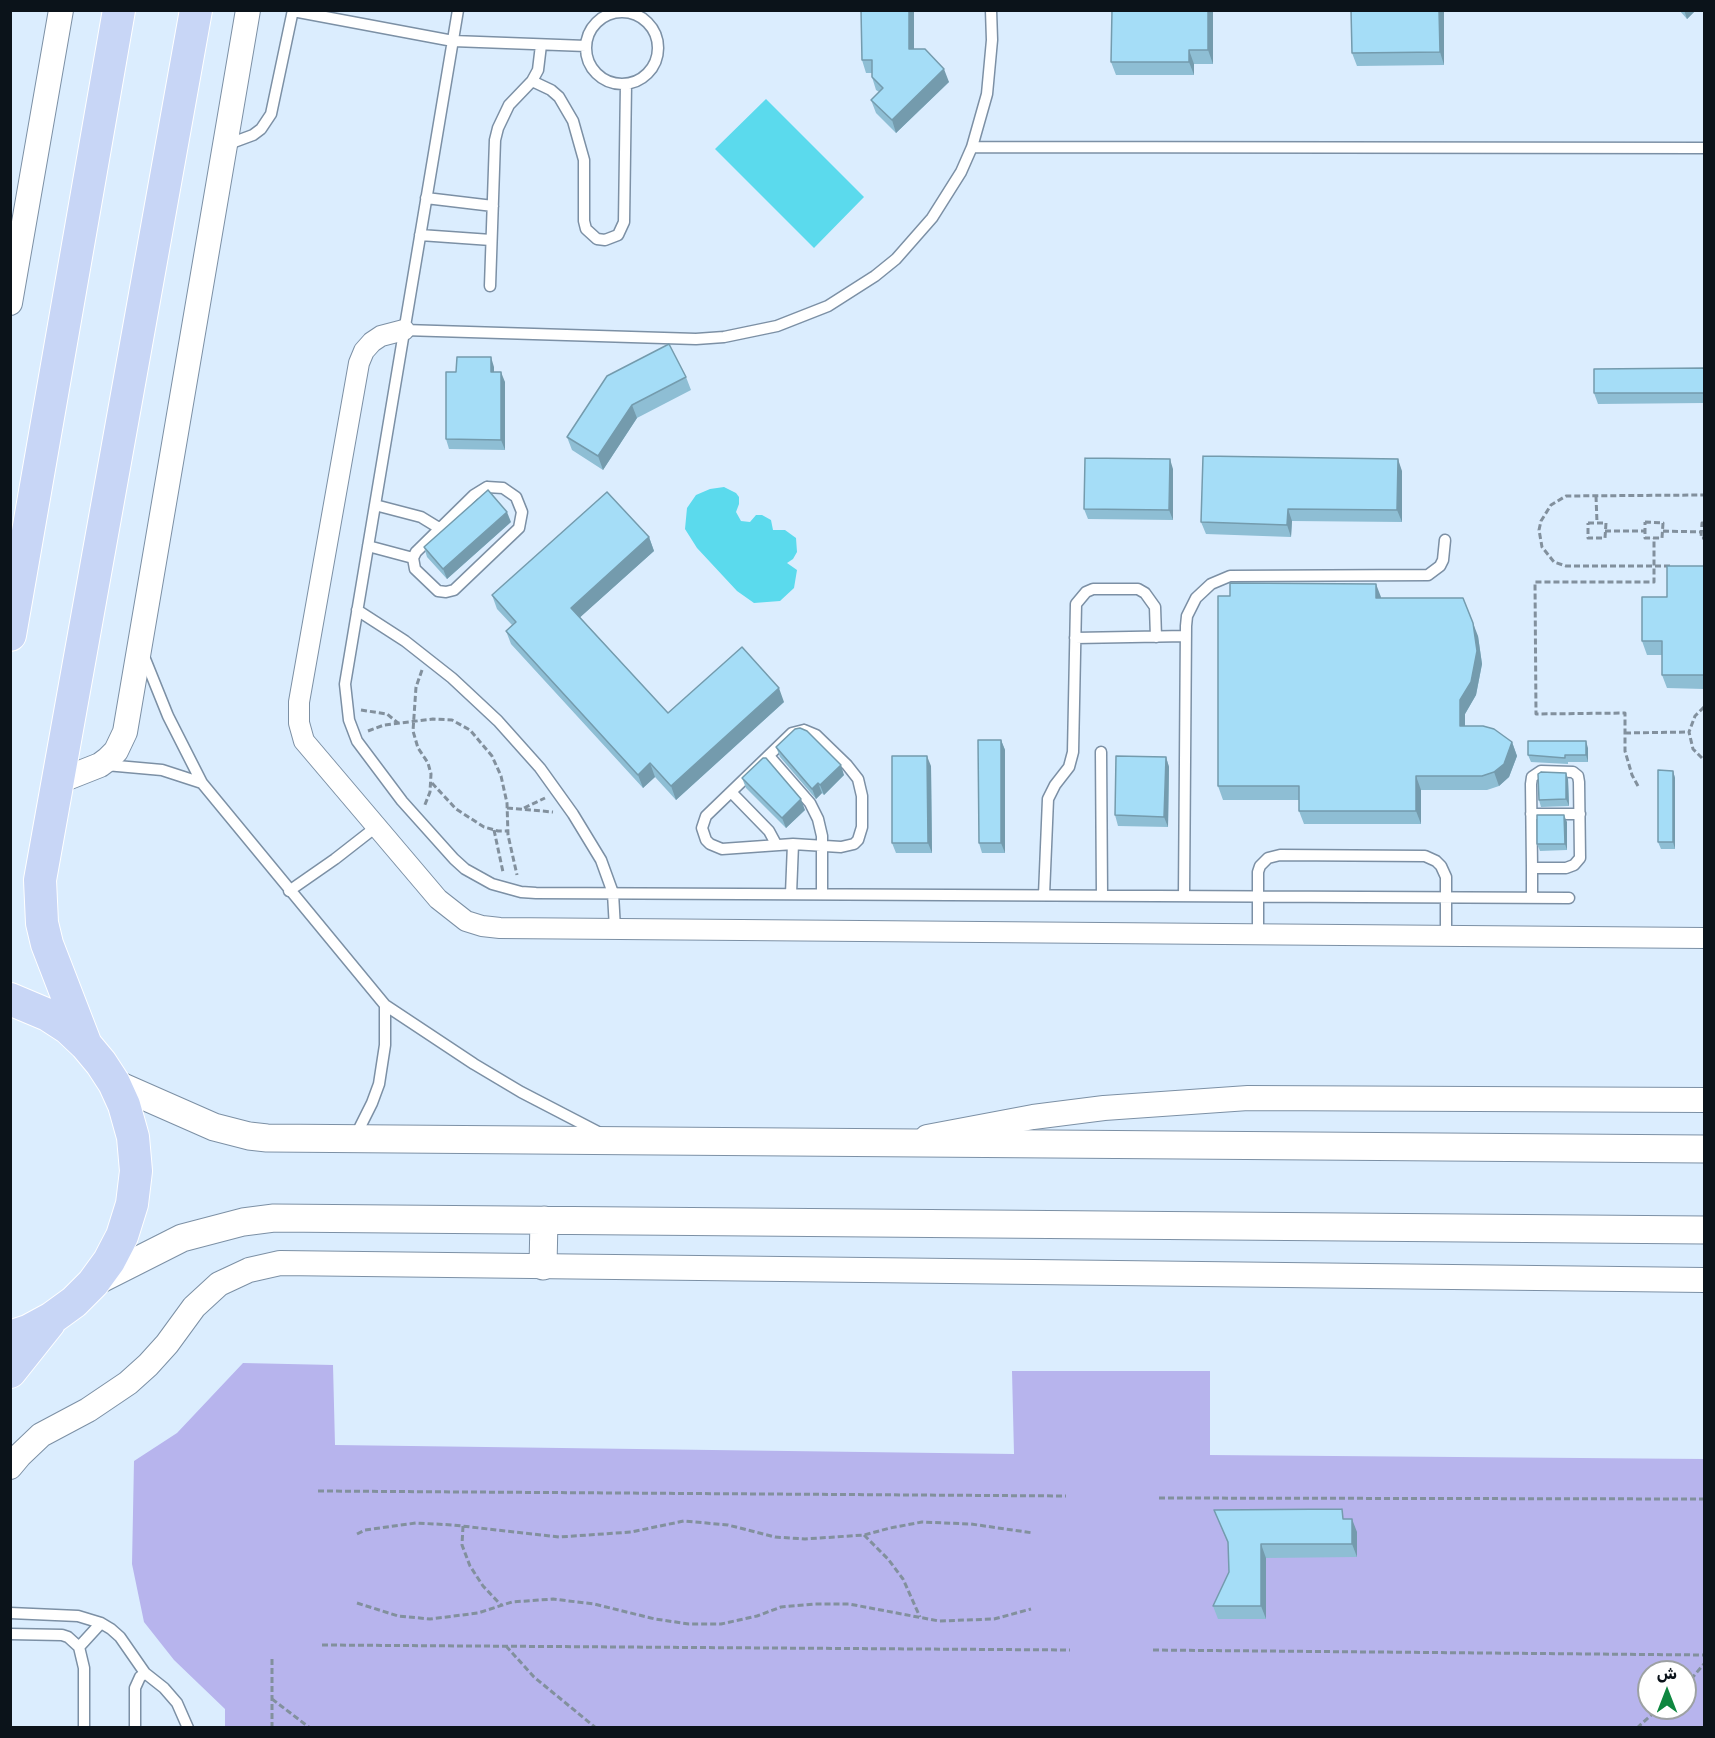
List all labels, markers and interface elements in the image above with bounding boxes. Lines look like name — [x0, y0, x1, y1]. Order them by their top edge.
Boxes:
north arrow — [1637, 1660, 1697, 1720]
text: ش — [1657, 1664, 1677, 1683]

